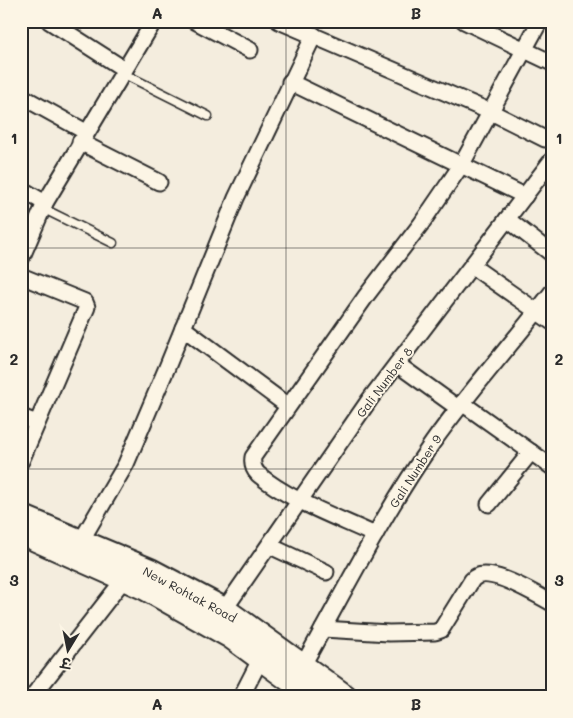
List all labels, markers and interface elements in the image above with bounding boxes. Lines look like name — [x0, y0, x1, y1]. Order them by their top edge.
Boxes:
text: A — [151, 2, 163, 23]
text: B — [411, 2, 421, 23]
text: 1 — [10, 127, 18, 148]
text: 1 — [555, 127, 563, 148]
street label: Gali Number 8 — [352, 344, 416, 420]
text: 2 — [10, 348, 19, 369]
text: 2 — [555, 348, 564, 369]
street label: Gali Number 9 — [385, 431, 445, 511]
street label: New Rohtak Road — [140, 563, 240, 626]
text: 3 — [9, 569, 19, 590]
text: 3 — [554, 569, 564, 590]
north arrow — [42, 626, 92, 676]
text: उ — [58, 653, 74, 674]
text: A — [151, 693, 163, 714]
text: B — [411, 693, 421, 714]

